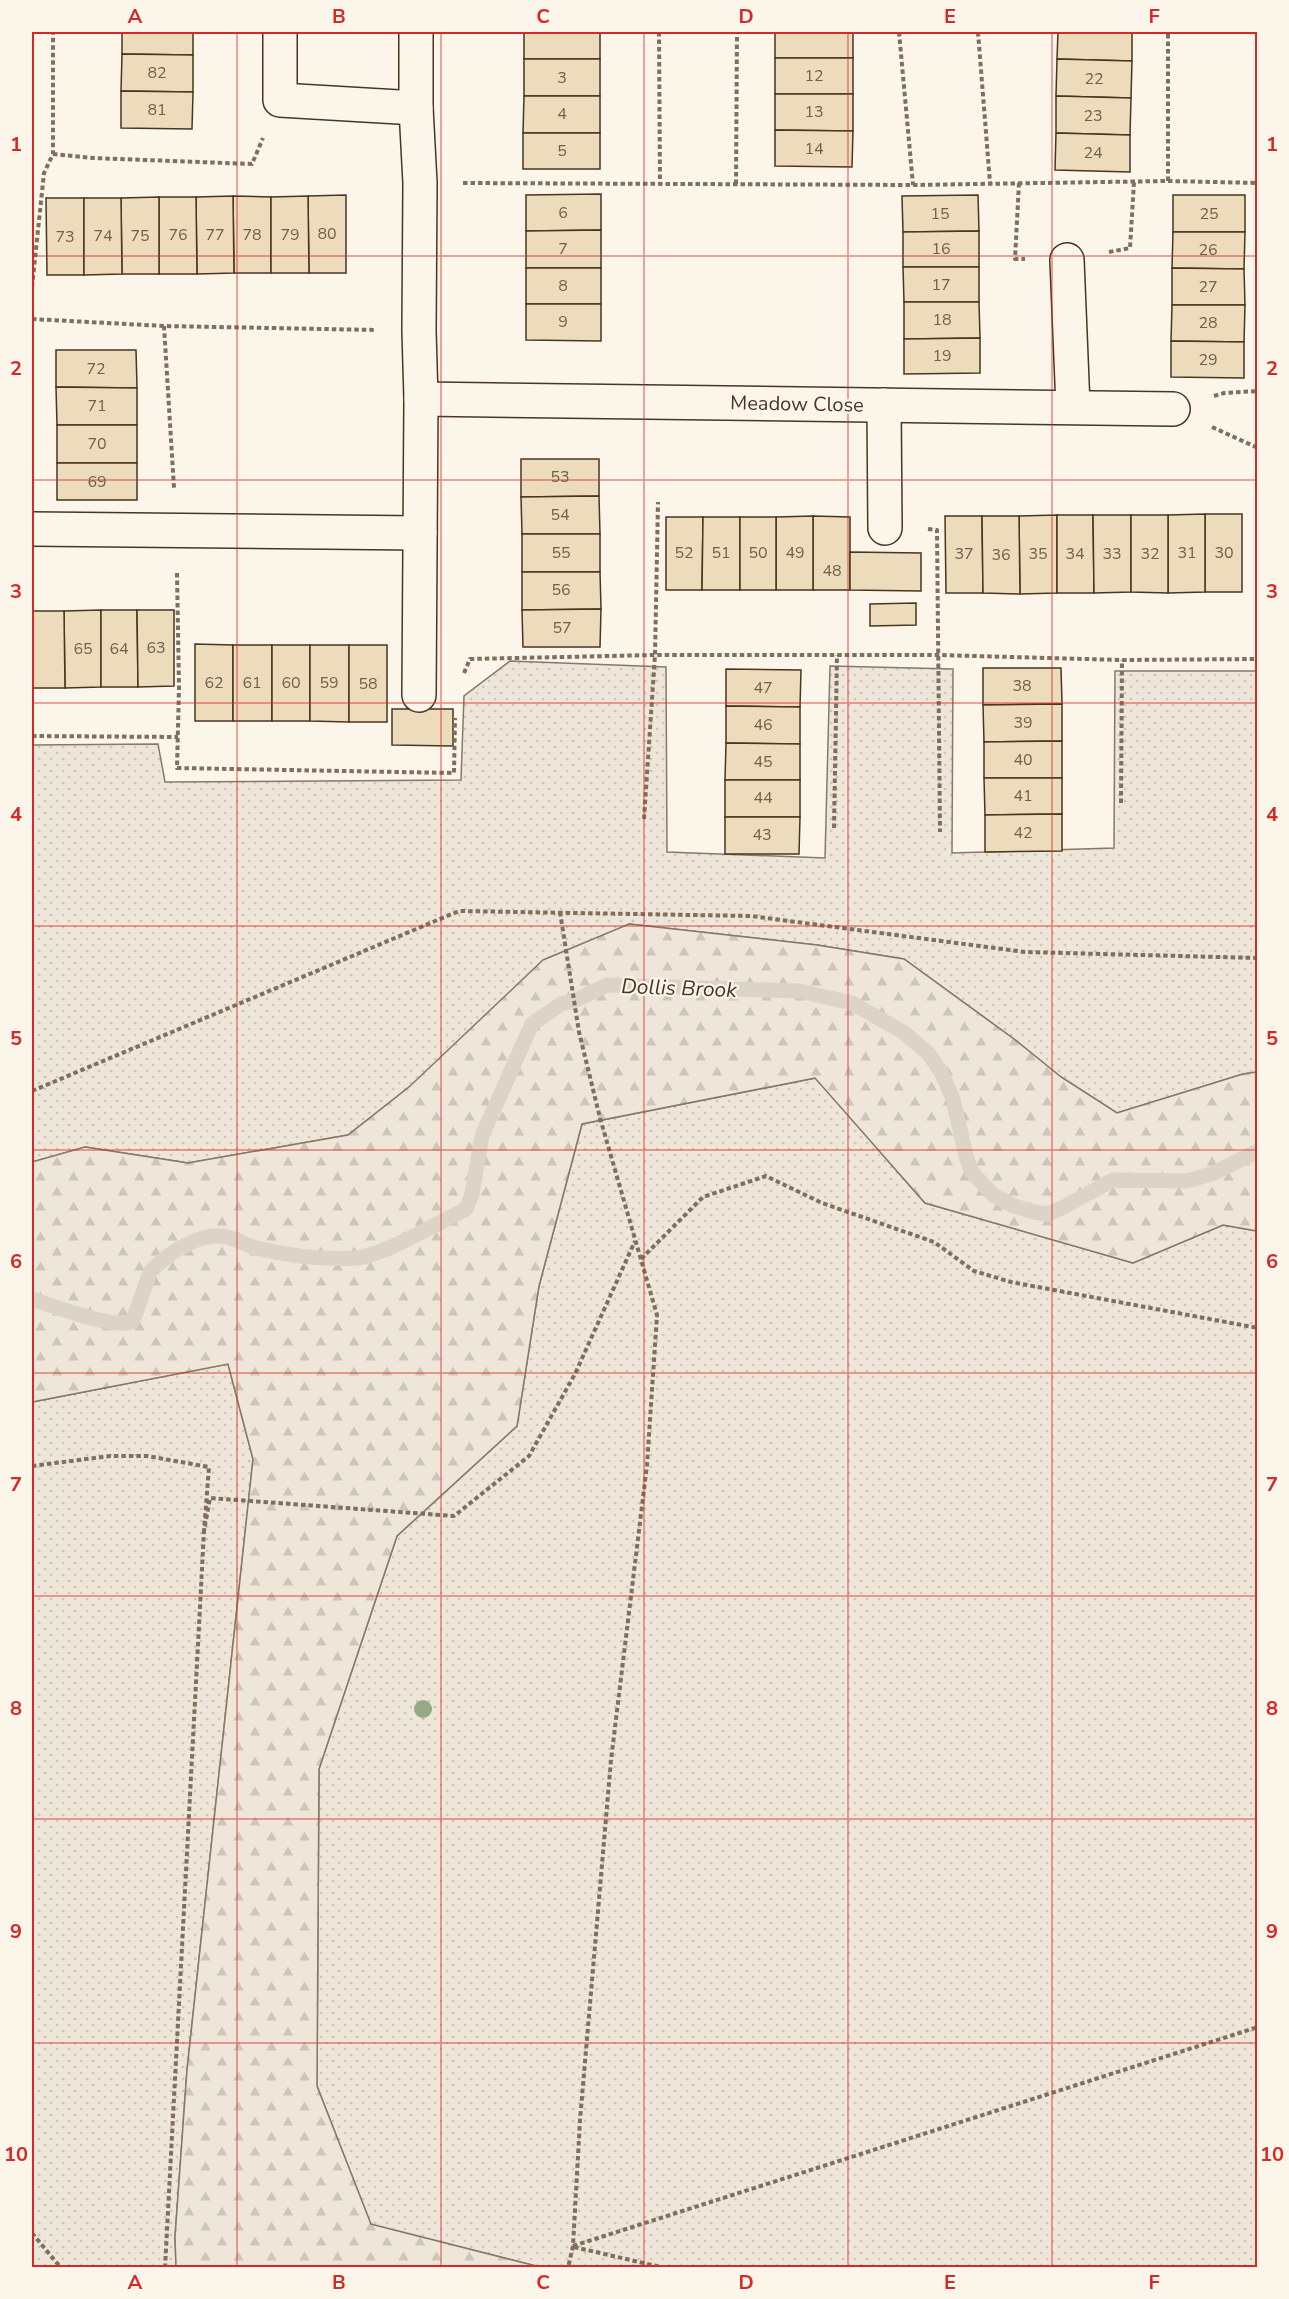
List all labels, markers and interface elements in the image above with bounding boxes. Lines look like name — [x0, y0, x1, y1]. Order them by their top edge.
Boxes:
text: A — [128, 3, 143, 30]
text: B — [332, 3, 346, 30]
text: C — [536, 3, 550, 30]
text: D — [738, 3, 754, 30]
text: E — [944, 3, 956, 30]
text: F — [1148, 3, 1160, 30]
house number: 82 — [147, 62, 167, 84]
house number: 12 — [804, 65, 824, 87]
house number: 3 — [557, 67, 567, 89]
house number: 22 — [1084, 68, 1104, 90]
house number: 81 — [147, 99, 167, 121]
house number: 13 — [804, 101, 824, 123]
house number: 4 — [557, 103, 567, 125]
house number: 23 — [1083, 105, 1103, 127]
text: 1 — [10, 131, 22, 158]
text: 1 — [1266, 131, 1278, 158]
house number: 14 — [804, 138, 824, 160]
house number: 5 — [557, 140, 567, 162]
house number: 24 — [1083, 142, 1103, 164]
house number: 6 — [558, 202, 568, 224]
house number: 15 — [930, 203, 950, 225]
house number: 25 — [1199, 203, 1219, 225]
house number: 80 — [317, 223, 337, 245]
house number: 76 — [168, 224, 188, 246]
house number: 77 — [205, 224, 225, 246]
house number: 78 — [242, 224, 262, 246]
house number: 79 — [280, 224, 300, 246]
house number: 74 — [93, 225, 113, 247]
house number: 75 — [130, 225, 150, 247]
house number: 73 — [55, 226, 75, 248]
house number: 7 — [558, 238, 568, 260]
house number: 16 — [931, 238, 951, 260]
house number: 26 — [1198, 239, 1218, 261]
house number: 17 — [931, 274, 951, 296]
house number: 8 — [558, 275, 568, 297]
house number: 27 — [1198, 276, 1218, 298]
house number: 18 — [932, 309, 952, 331]
house number: 9 — [558, 311, 568, 333]
house number: 28 — [1198, 312, 1218, 334]
house number: 19 — [932, 345, 952, 367]
house number: 29 — [1198, 349, 1218, 371]
text: 2 — [10, 355, 22, 382]
text: 2 — [1266, 355, 1278, 382]
house number: 72 — [86, 358, 106, 380]
street label: Meadow Close — [730, 389, 864, 419]
house number: 71 — [87, 395, 107, 417]
house number: 70 — [87, 433, 107, 455]
house number: 53 — [550, 466, 570, 488]
house number: 69 — [87, 471, 107, 493]
house number: 54 — [550, 504, 570, 526]
house number: 55 — [551, 542, 571, 564]
house number: 52 — [674, 542, 694, 564]
house number: 51 — [711, 542, 731, 564]
house number: 50 — [748, 542, 768, 564]
house number: 49 — [785, 542, 805, 564]
house number: 31 — [1177, 542, 1197, 564]
house number: 30 — [1214, 542, 1234, 564]
house number: 37 — [954, 543, 974, 565]
house number: 35 — [1028, 543, 1048, 565]
house number: 34 — [1065, 543, 1085, 565]
house number: 33 — [1102, 543, 1122, 565]
house number: 32 — [1140, 543, 1160, 565]
house number: 36 — [991, 544, 1011, 566]
house number: 48 — [822, 560, 842, 582]
text: 3 — [10, 578, 22, 605]
text: 3 — [1266, 578, 1278, 605]
house number: 56 — [551, 579, 571, 601]
house number: 57 — [552, 617, 572, 639]
house number: 63 — [146, 637, 166, 659]
house number: 65 — [73, 638, 93, 660]
house number: 64 — [109, 638, 129, 660]
house number: 62 — [204, 672, 224, 694]
house number: 61 — [242, 672, 262, 694]
house number: 60 — [281, 672, 301, 694]
house number: 59 — [319, 672, 339, 694]
house number: 58 — [358, 673, 378, 695]
house number: 38 — [1012, 675, 1032, 697]
house number: 47 — [753, 677, 773, 699]
house number: 39 — [1013, 712, 1033, 734]
house number: 46 — [753, 714, 773, 736]
house number: 40 — [1013, 749, 1033, 771]
house number: 45 — [753, 751, 773, 773]
house number: 41 — [1013, 785, 1033, 807]
house number: 44 — [753, 787, 773, 809]
text: 4 — [10, 801, 22, 828]
text: 4 — [1266, 801, 1278, 828]
house number: 42 — [1013, 822, 1033, 844]
house number: 43 — [752, 824, 772, 846]
water label: Dollis Brook — [621, 972, 738, 1004]
text: 5 — [10, 1025, 22, 1052]
text: 5 — [1266, 1025, 1278, 1052]
text: 6 — [10, 1248, 22, 1275]
text: 6 — [1266, 1248, 1278, 1275]
text: 7 — [10, 1471, 22, 1498]
text: 7 — [1266, 1471, 1278, 1498]
text: 8 — [10, 1695, 22, 1722]
text: 8 — [1266, 1695, 1278, 1722]
text: 9 — [10, 1918, 22, 1945]
text: 9 — [1266, 1918, 1278, 1945]
text: 10 — [4, 2141, 28, 2168]
text: 10 — [1260, 2141, 1284, 2168]
text: A — [128, 2269, 143, 2296]
text: B — [332, 2269, 346, 2296]
text: C — [536, 2269, 550, 2296]
text: D — [738, 2269, 754, 2296]
text: E — [944, 2269, 956, 2296]
text: F — [1148, 2269, 1160, 2296]

